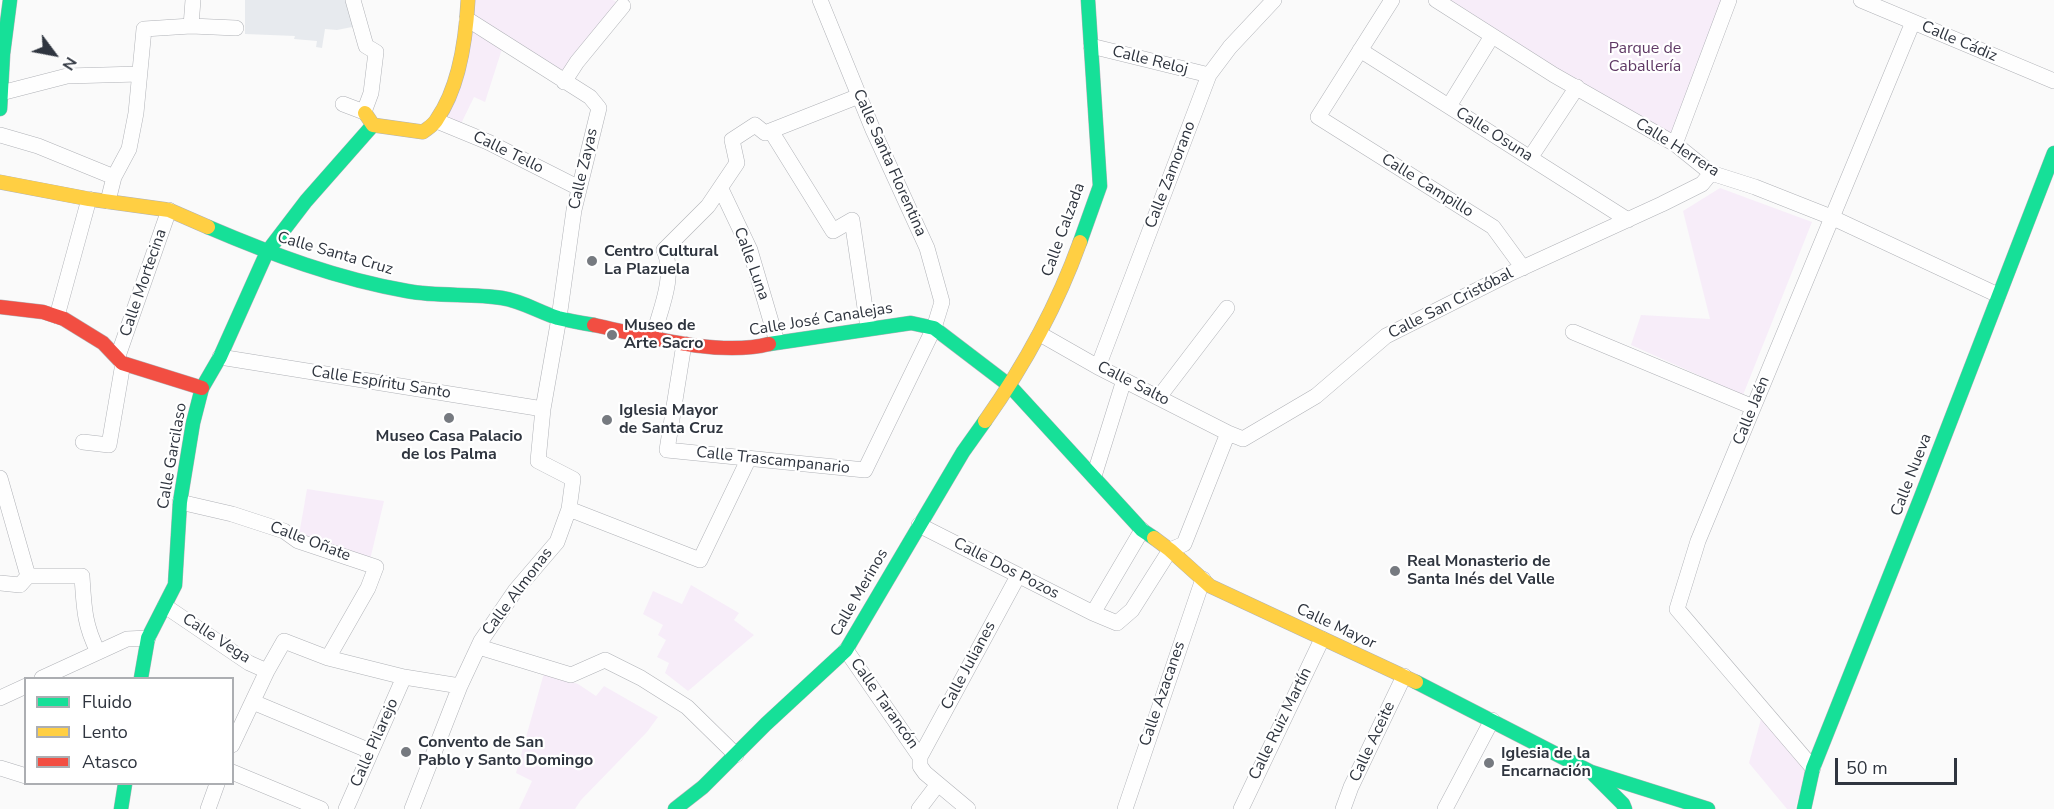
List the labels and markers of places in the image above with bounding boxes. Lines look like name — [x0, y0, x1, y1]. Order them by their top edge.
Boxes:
place label: Centro Cultural La Plazuela — [604, 242, 718, 280]
marker: Centro Cultural La Plazuela — [585, 254, 599, 268]
place label: Museo de Arte Sacro — [624, 316, 703, 354]
marker: Museo de Arte Sacro — [605, 328, 619, 342]
place label: Iglesia Mayor de Santa Cruz — [619, 401, 723, 439]
marker: Museo Casa Palacio de los Palma — [442, 411, 456, 425]
marker: Iglesia Mayor de Santa Cruz — [600, 413, 614, 427]
place label: Museo Casa Palacio de los Palma — [376, 427, 522, 465]
place label: Real Monasterio de Santa Inés del Valle — [1407, 552, 1555, 590]
marker: Real Monasterio de Santa Inés del Valle — [1388, 564, 1402, 578]
place label: Convento de San Pablo y Santo Domingo — [418, 733, 593, 771]
place label: Iglesia de la Encarnación — [1501, 744, 1591, 782]
marker: Convento de San Pablo y Santo Domingo — [399, 745, 413, 759]
marker: Iglesia de la Encarnación — [1482, 756, 1496, 770]

